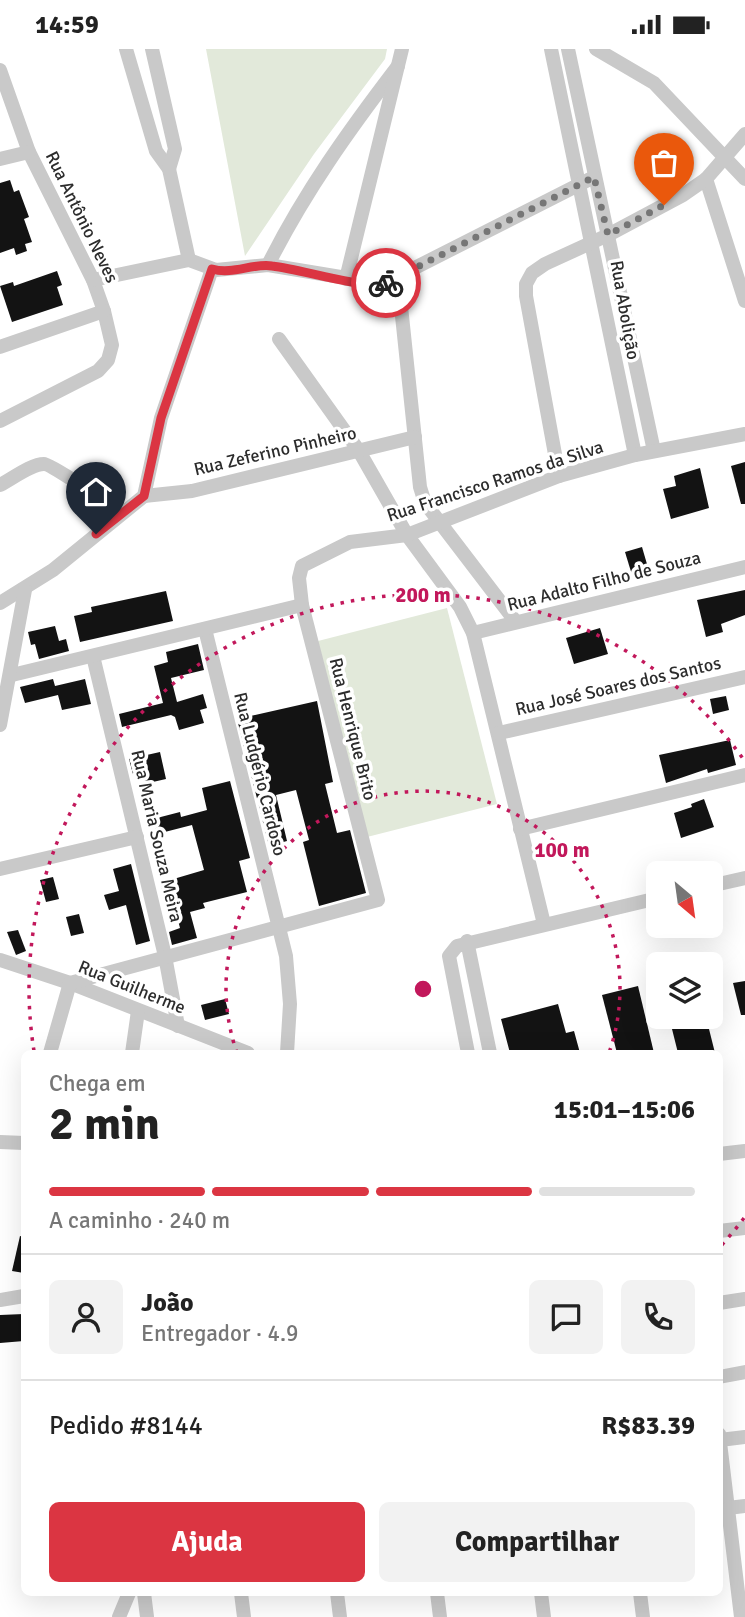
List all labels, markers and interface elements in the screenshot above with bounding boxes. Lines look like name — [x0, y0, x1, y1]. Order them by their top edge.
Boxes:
text: 14:59 — [35, 9, 99, 41]
pin — [634, 133, 694, 205]
icon: bag — [645, 144, 683, 182]
street label: Rua Antônio Neves — [41, 148, 123, 286]
courier — [351, 248, 421, 318]
street label: Rua Abolição — [605, 259, 645, 361]
icon: bike — [367, 264, 405, 302]
street label: Rua Zeferino Pinheiro — [192, 422, 358, 480]
street label: Rua Francisco Ramos da Silva — [384, 436, 606, 526]
pin — [66, 462, 126, 534]
icon: home — [77, 473, 115, 511]
street label: Rua Adalto Filho de Souza — [505, 546, 703, 616]
text: 200 m — [395, 582, 451, 608]
street label: Rua José Soares dos Santos — [513, 652, 723, 720]
street label: Rua Henrique Brito — [325, 655, 381, 803]
street label: Rua Ludgério Cardoso — [229, 690, 291, 858]
street label: Rua Maria Souza Meira — [126, 748, 188, 924]
text: 100 m — [534, 837, 590, 863]
north arrow — [646, 861, 723, 938]
map controls — [646, 861, 723, 1029]
button: layers — [646, 952, 723, 1029]
street label: Rua Guilherme — [75, 956, 189, 1018]
centre of rings — [411, 977, 435, 1001]
text: Chega em — [49, 1069, 146, 1098]
text: 15:01–15:06 — [554, 1094, 695, 1126]
text: 2 min — [49, 1096, 160, 1152]
text: A caminho · 240 m — [49, 1206, 230, 1235]
button: person — [49, 1280, 123, 1354]
button: chat — [529, 1280, 603, 1354]
button: phone — [621, 1280, 695, 1354]
text: João — [141, 1287, 194, 1319]
text: Entregador · 4.9 — [141, 1319, 299, 1348]
text: Pedido #8144 — [49, 1410, 203, 1442]
text: R$83.39 — [601, 1410, 695, 1442]
button: Ajuda — [49, 1502, 365, 1582]
button: Compartilhar — [379, 1502, 695, 1582]

